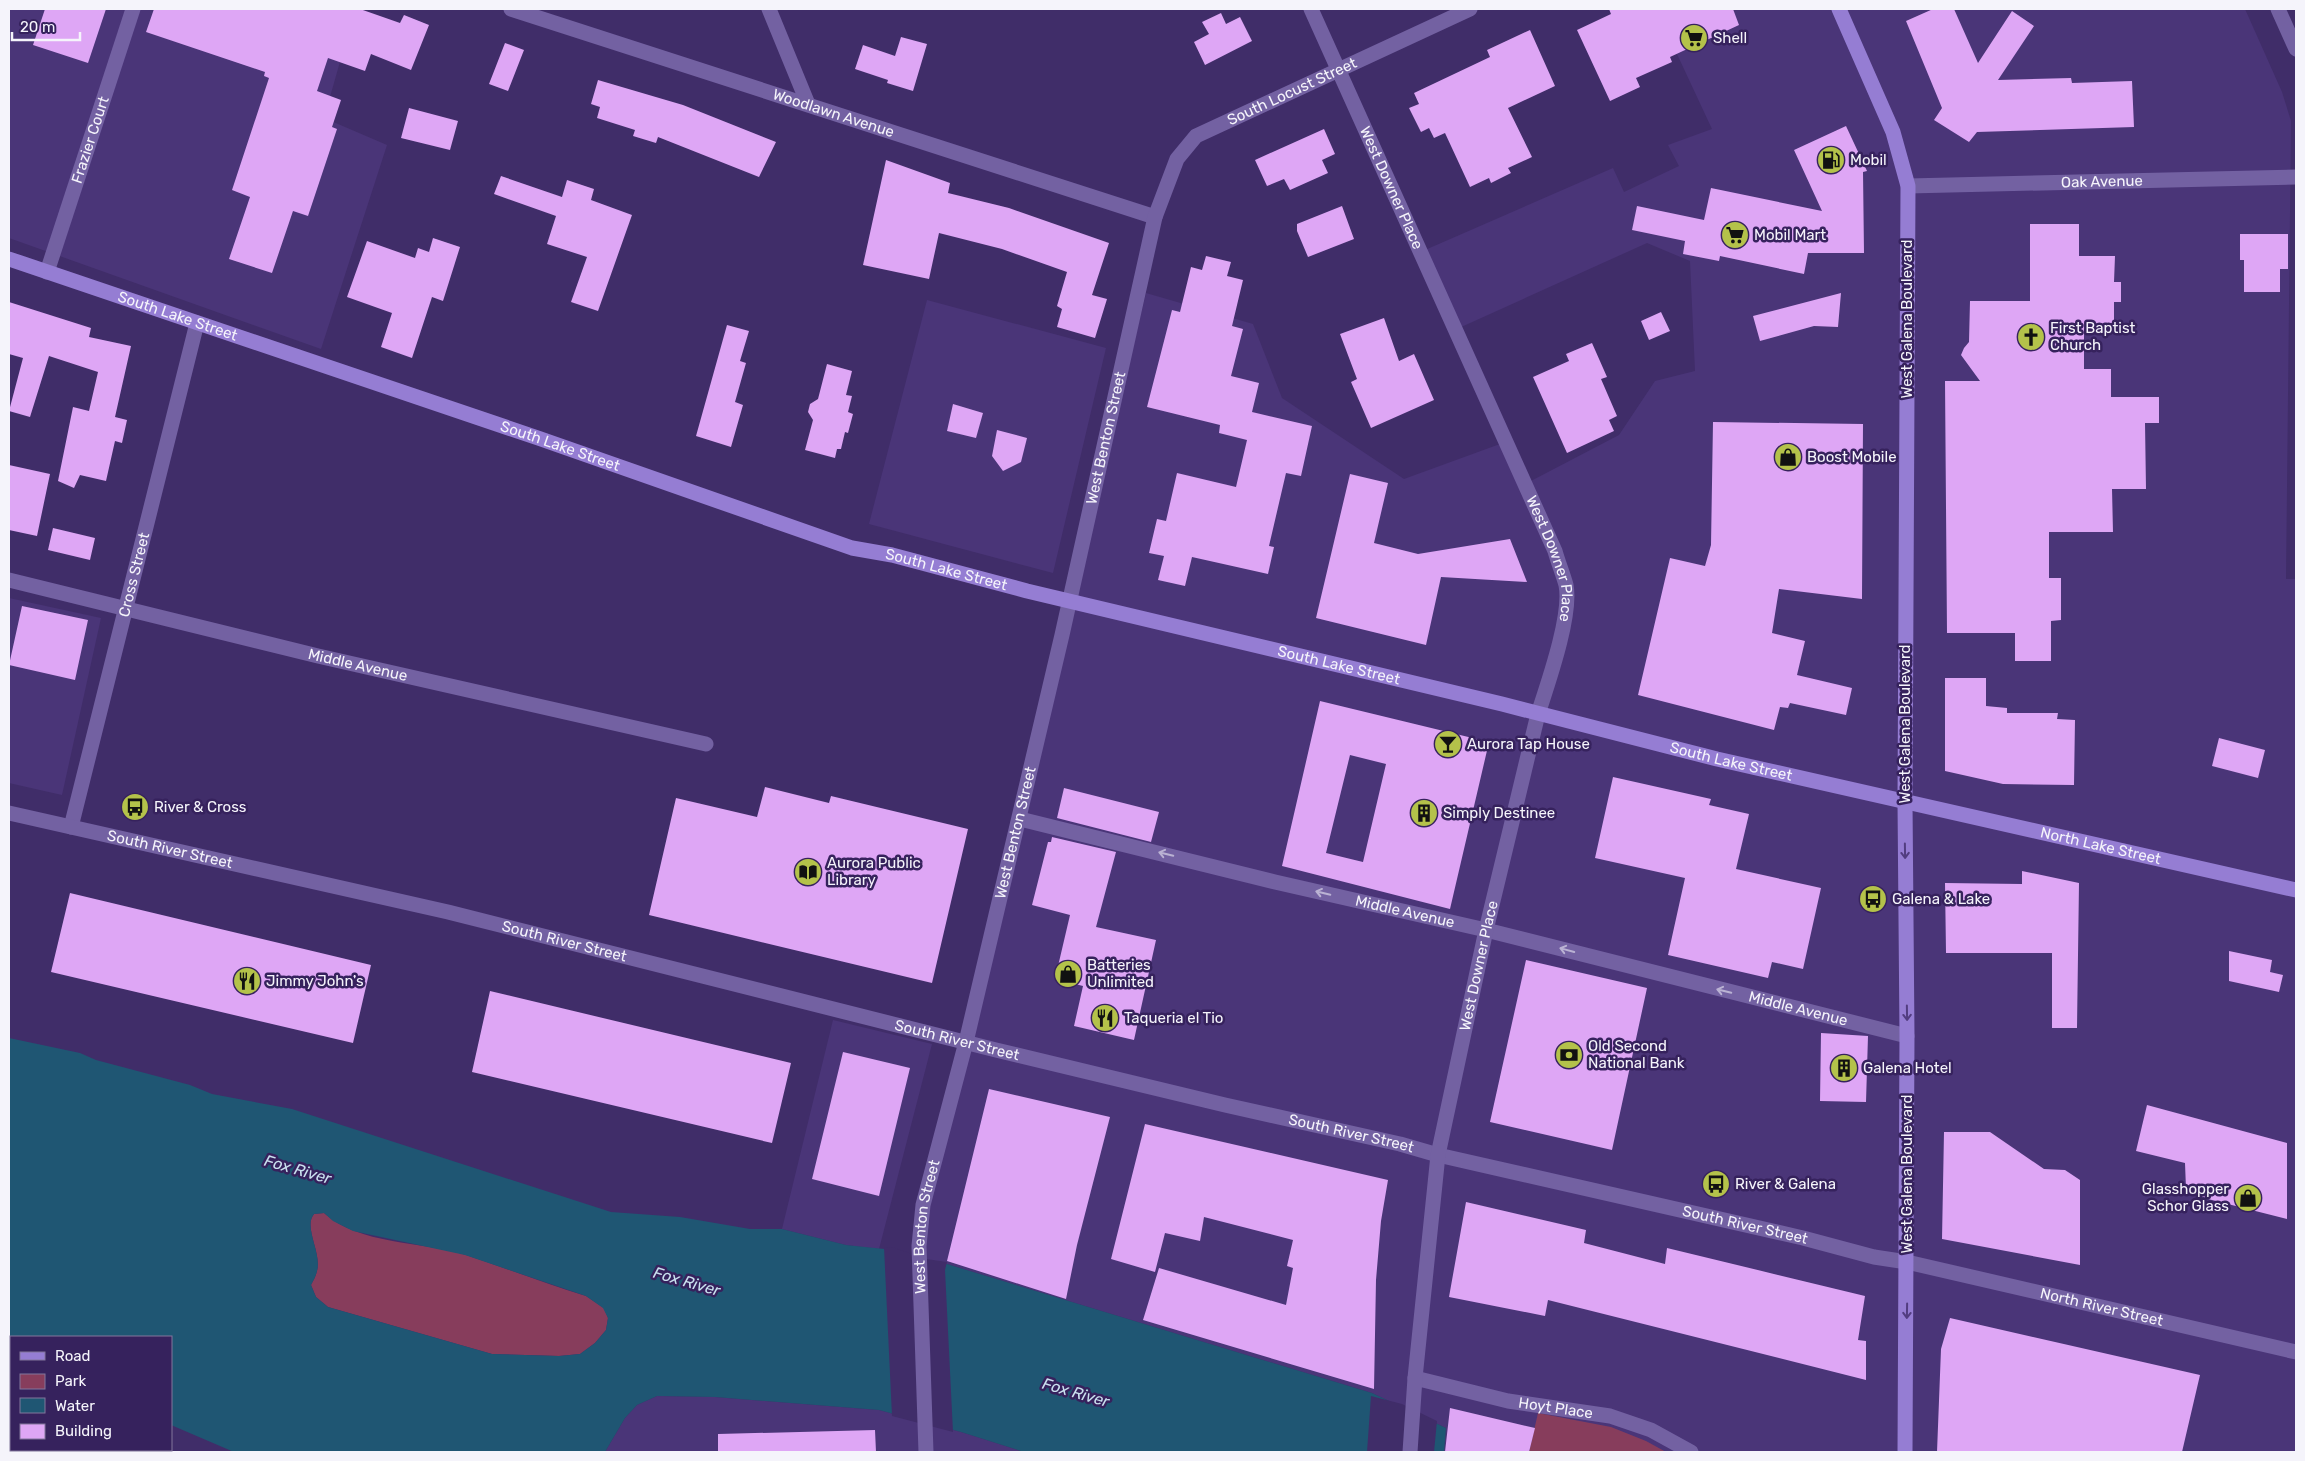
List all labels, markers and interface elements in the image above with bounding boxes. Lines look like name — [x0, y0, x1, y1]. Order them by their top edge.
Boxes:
scale bar — [12, 10, 80, 42]
text: 20 m — [20, 18, 55, 36]
supermarket icon: Shell — [1679, 23, 1709, 53]
place label: Shell — [1713, 29, 1747, 47]
street label: South Locust Street — [1224, 54, 1360, 129]
street label: Woodlawn Avenue — [771, 85, 897, 141]
street label: Frazier Court — [68, 94, 113, 186]
street label: West Downer Place — [1356, 123, 1427, 252]
fuel station icon: Mobil — [1816, 145, 1846, 175]
place label: Mobil — [1850, 151, 1887, 169]
street label: Oak Avenue — [2061, 172, 2143, 191]
supermarket icon: Mobil Mart — [1720, 220, 1750, 250]
place label: Mobil Mart — [1754, 226, 1826, 244]
street label: West Galena Boulevard — [1898, 239, 1916, 399]
street label: South Lake Street — [115, 287, 240, 345]
place label: First Baptist Church — [2050, 319, 2136, 354]
church icon: First Baptist Church — [2016, 322, 2046, 352]
street label: West Benton Street — [1082, 370, 1129, 506]
street label: South Lake Street — [498, 417, 622, 475]
shop icon: Boost Mobile — [1773, 442, 1803, 472]
place label: Boost Mobile — [1807, 448, 1897, 466]
street label: West Downer Place — [1522, 493, 1576, 623]
street label: Cross Street — [115, 530, 153, 619]
street label: South Lake Street — [884, 545, 1009, 594]
street label: South Lake Street — [1276, 642, 1402, 688]
street label: West Galena Boulevard — [1896, 644, 1914, 804]
street label: Middle Avenue — [306, 645, 409, 685]
bar icon: Aurora Tap House — [1433, 729, 1463, 759]
place label: Aurora Tap House — [1467, 735, 1590, 753]
street label: South Lake Street — [1668, 738, 1794, 785]
street label: West Benton Street — [991, 765, 1040, 901]
bus stop icon: River & Cross — [120, 792, 150, 822]
place label: River & Cross — [154, 798, 247, 816]
building icon: Simply Destinee — [1409, 798, 1439, 828]
place label: Simply Destinee — [1443, 804, 1555, 822]
street label: North Lake Street — [2039, 823, 2163, 868]
street label: South River Street — [105, 826, 235, 872]
one-way arrow — [1900, 842, 1910, 859]
one-way arrow — [1158, 849, 1174, 858]
place label: Aurora Public Library — [827, 854, 921, 889]
library icon: Aurora Public Library — [793, 857, 823, 887]
bus stop icon: Galena & Lake — [1858, 884, 1888, 914]
one-way arrow — [1316, 888, 1332, 897]
place label: Galena & Lake — [1892, 890, 1990, 908]
street label: Middle Avenue — [1354, 892, 1456, 932]
street label: West Downer Place — [1456, 899, 1502, 1032]
street label: South River Street — [500, 917, 629, 966]
one-way arrow — [1559, 945, 1575, 955]
place label: Batteries Unlimited — [1087, 956, 1154, 991]
shop icon: Batteries Unlimited — [1053, 959, 1083, 989]
restaurant icon: Jimmy John's — [232, 966, 262, 996]
place label: Jimmy John's — [266, 972, 364, 990]
one-way arrow — [1717, 986, 1733, 995]
street label: Middle Avenue — [1747, 988, 1850, 1030]
restaurant icon: Taqueria el Tio — [1090, 1003, 1120, 1033]
one-way arrow — [1902, 1004, 1912, 1021]
place label: Taqueria el Tio — [1124, 1009, 1223, 1027]
street label: South River Street — [893, 1016, 1021, 1064]
place label: Old Second National Bank — [1588, 1037, 1685, 1072]
bank icon: Old Second National Bank — [1554, 1040, 1584, 1070]
building icon: Galena Hotel — [1829, 1053, 1859, 1083]
place label: Galena Hotel — [1863, 1059, 1952, 1077]
street label: West Galena Boulevard — [1898, 1094, 1916, 1254]
street label: South River Street — [1287, 1110, 1416, 1157]
water label: Fox River — [262, 1151, 334, 1188]
street label: West Benton Street — [910, 1158, 944, 1294]
bus stop icon: River & Galena — [1701, 1169, 1731, 1199]
place label: River & Galena — [1735, 1175, 1836, 1193]
place label: Glasshopper Schor Glass — [2142, 1180, 2229, 1215]
shop icon: Glasshopper Schor Glass — [2233, 1183, 2263, 1213]
street label: South River Street — [1681, 1202, 1810, 1248]
water label: Fox River — [651, 1263, 723, 1300]
street label: North River Street — [2038, 1284, 2165, 1330]
one-way arrow — [1902, 1302, 1912, 1319]
legend — [10, 1336, 172, 1451]
text: Road — [55, 1347, 91, 1365]
text: Park — [55, 1372, 86, 1390]
water label: Fox River — [1040, 1374, 1112, 1411]
street label: Hoyt Place — [1517, 1394, 1594, 1422]
text: Water — [55, 1397, 95, 1415]
text: Building — [55, 1422, 112, 1440]

